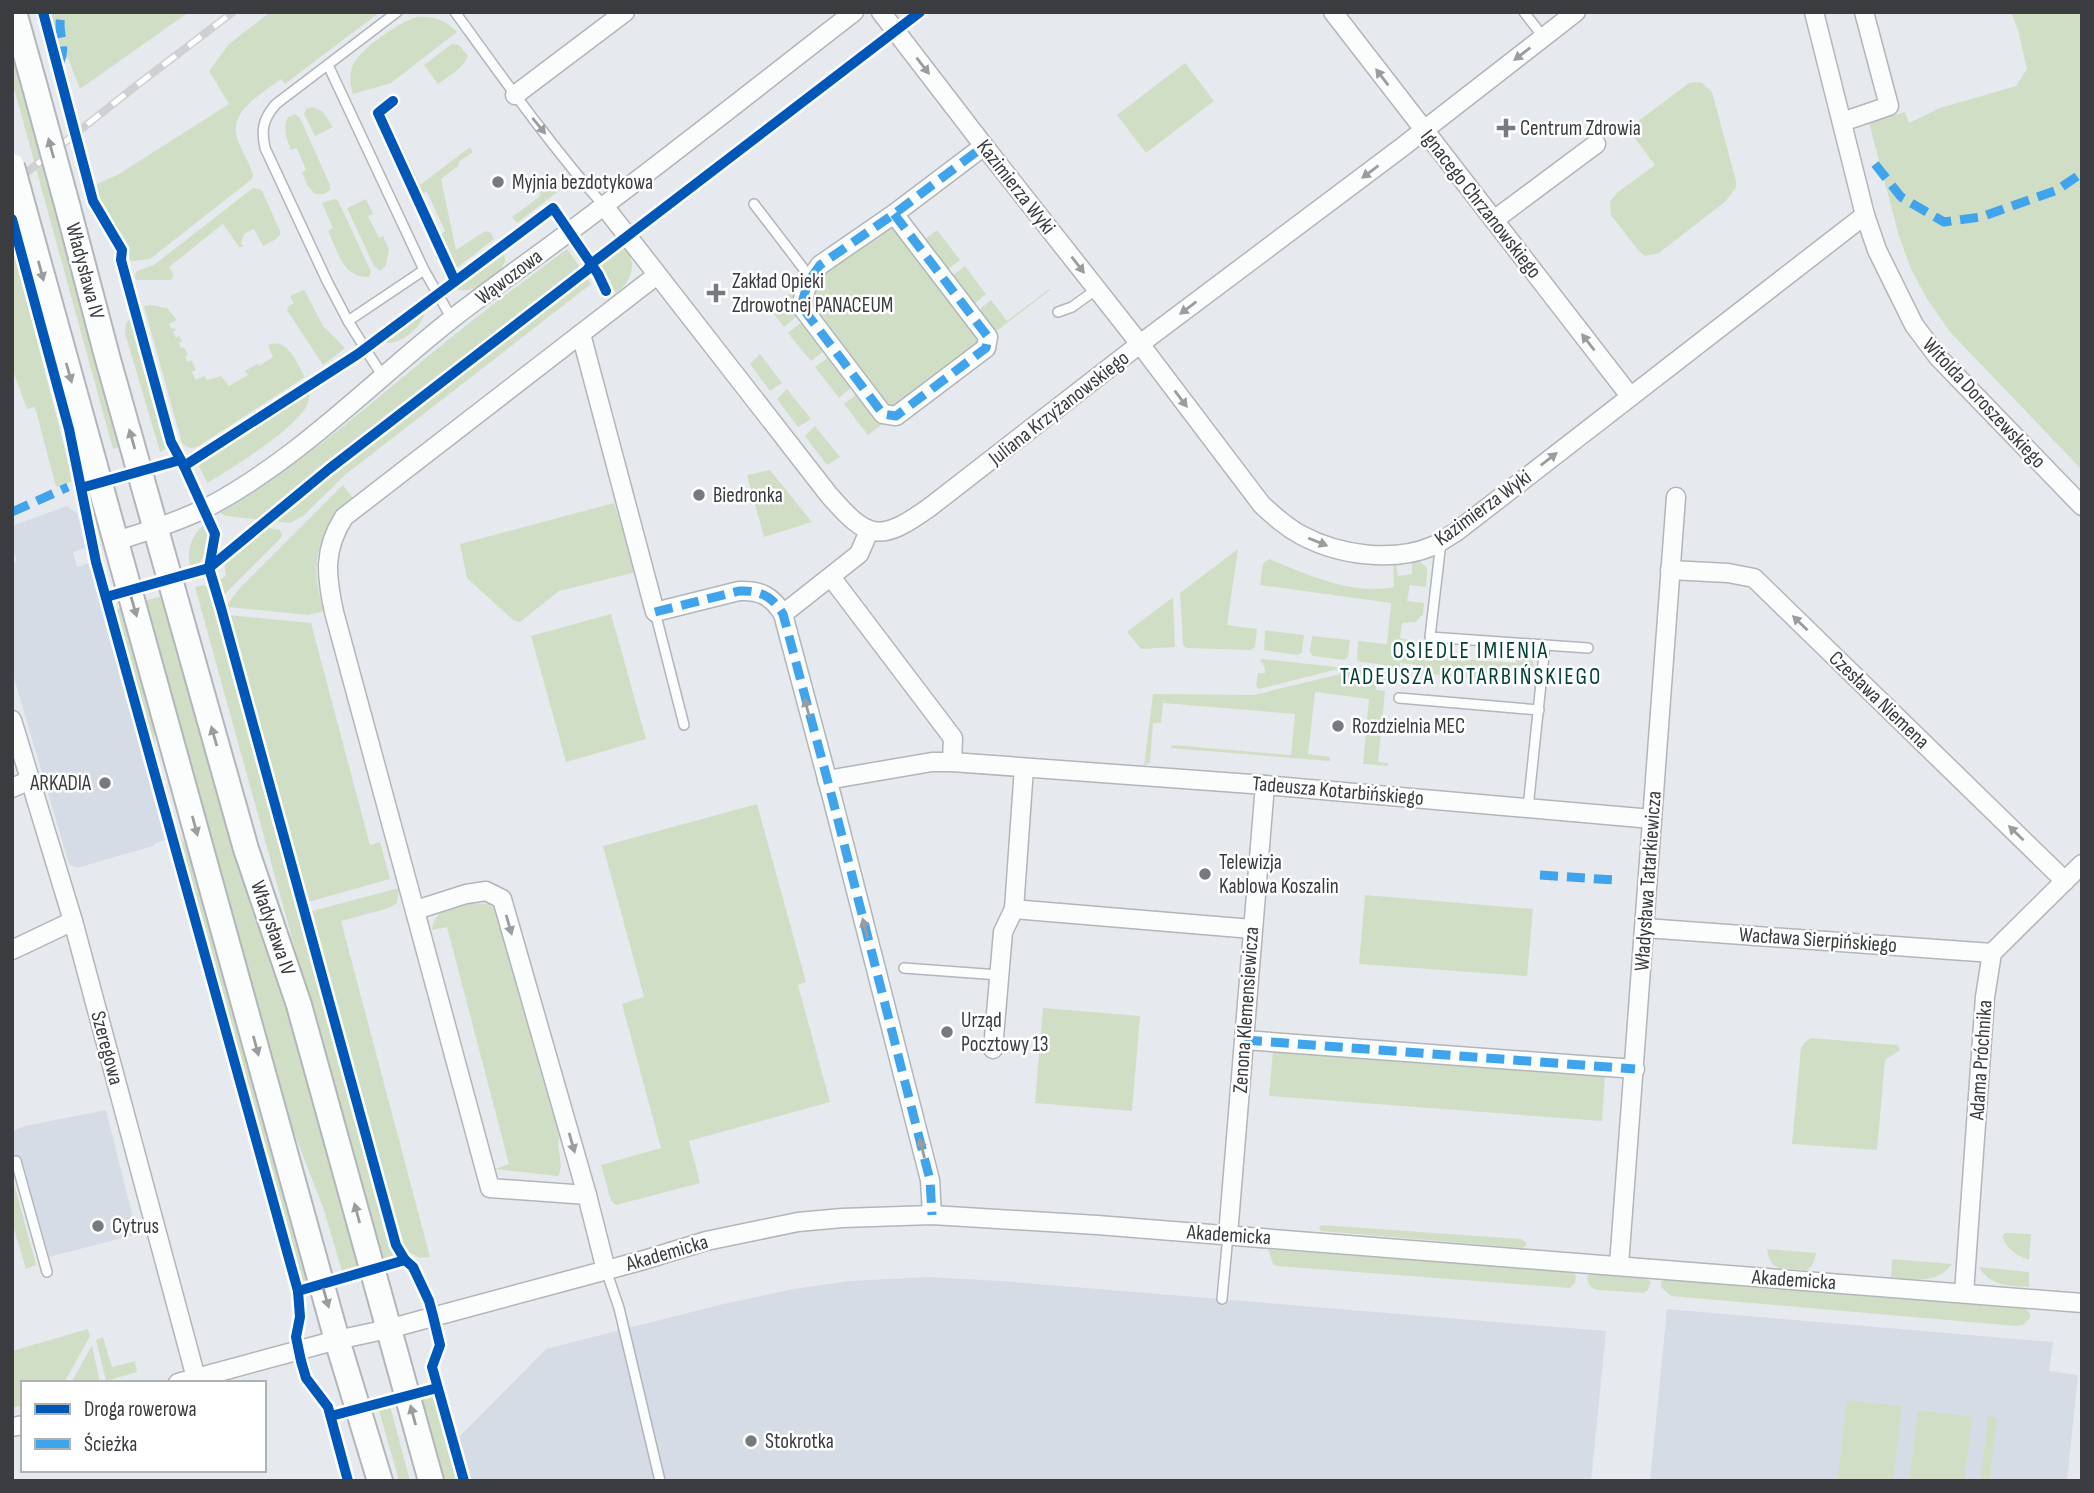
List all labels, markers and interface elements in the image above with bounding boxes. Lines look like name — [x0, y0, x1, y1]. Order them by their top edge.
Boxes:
one-way arrow — [1514, 47, 1532, 62]
one-way arrow — [916, 57, 930, 75]
one-way arrow — [1375, 68, 1390, 86]
place label: Centrum Zdrowia — [1520, 116, 1641, 141]
one-way arrow — [532, 117, 547, 135]
marker: Centrum Zdrowia — [1498, 120, 1514, 136]
street label: Ignacego Chrzanowskiego — [1415, 125, 1547, 283]
street label: Kazimierza Wyki — [971, 135, 1061, 239]
one-way arrow — [46, 137, 56, 158]
one-way arrow — [1360, 165, 1379, 179]
place label: Myjnia bezdotykowa — [512, 170, 653, 195]
marker: Myjnia bezdotykowa — [490, 174, 506, 190]
street label: Władysława IV — [60, 220, 110, 322]
street label: Wąwozowa — [471, 244, 547, 310]
one-way arrow — [1070, 256, 1085, 274]
one-way arrow — [36, 260, 47, 282]
place label: Zakład Opieki Zdrowotnej PANACEUM — [732, 269, 893, 318]
marker: Zakład Opieki Zdrowotnej PANACEUM — [706, 283, 726, 303]
one-way arrow — [1179, 301, 1197, 316]
street label: Witolda Doroszewskiego — [1917, 332, 2051, 474]
one-way arrow — [1580, 333, 1595, 351]
street label: Juliana Krzyżanowskiego — [983, 345, 1134, 471]
one-way arrow — [64, 362, 75, 384]
one-way arrow — [1174, 389, 1189, 407]
one-way arrow — [126, 428, 136, 449]
one-way arrow — [1539, 452, 1557, 467]
street label: Kazimierza Wyki — [1430, 465, 1536, 551]
place label: Biedronka — [713, 483, 783, 508]
marker: Biedronka — [691, 487, 707, 503]
one-way arrow — [1308, 537, 1329, 548]
one-way arrow — [129, 596, 140, 618]
one-way arrow — [1792, 615, 1809, 632]
district label: OSIEDLE IMIENIA TADEUSZA KOTARBIŃSKIEGO — [1340, 637, 1602, 691]
street label: Czesława Niemena — [1823, 646, 1935, 754]
one-way arrow — [801, 697, 812, 719]
place label: Rozdzielnia MEC — [1352, 714, 1465, 739]
marker: Rozdzielnia MEC — [1330, 718, 1346, 734]
one-way arrow — [209, 726, 219, 747]
place label: ARKADIA — [29, 771, 92, 796]
street label: Tadeusza Kotarbińskiego — [1251, 771, 1425, 811]
marker: ARKADIA — [97, 775, 113, 791]
street label: Władysława Tatarkiewicza — [1629, 790, 1667, 972]
one-way arrow — [190, 815, 201, 837]
one-way arrow — [2008, 825, 2024, 841]
place label: Telewizja Kablowa Koszalin — [1219, 850, 1339, 899]
marker: Telewizja Kablowa Koszalin — [1197, 866, 1213, 882]
street label: Władysława IV — [245, 877, 301, 979]
one-way arrow — [505, 914, 515, 935]
one-way arrow — [859, 916, 870, 938]
street label: Wacława Sierpińskiego — [1738, 922, 1898, 958]
street label: Zenona Klemensiewicza — [1228, 926, 1264, 1094]
street label: Adama Próchnika — [1964, 999, 1998, 1122]
street label: Szeregowa — [85, 1008, 129, 1088]
place label: Urząd Pocztowy 13 — [961, 1008, 1049, 1057]
marker: Urząd Pocztowy 13 — [939, 1024, 955, 1040]
one-way arrow — [251, 1035, 261, 1056]
one-way arrow — [567, 1133, 578, 1155]
one-way arrow — [916, 1137, 927, 1159]
one-way arrow — [351, 1202, 361, 1223]
place label: Cytrus — [112, 1214, 159, 1239]
marker: Cytrus — [90, 1218, 106, 1234]
street label: Akademicka — [1185, 1220, 1272, 1250]
street label: Akademicka — [622, 1229, 711, 1277]
street label: Akademicka — [1750, 1265, 1837, 1295]
one-way arrow — [321, 1288, 332, 1310]
legend — [21, 1381, 266, 1472]
text: Droga rowerowa — [84, 1397, 197, 1422]
one-way arrow — [407, 1404, 417, 1425]
place label: Stokrotka — [765, 1429, 834, 1454]
text: Ścieżka — [84, 1432, 137, 1457]
marker: Stokrotka — [743, 1433, 759, 1449]

